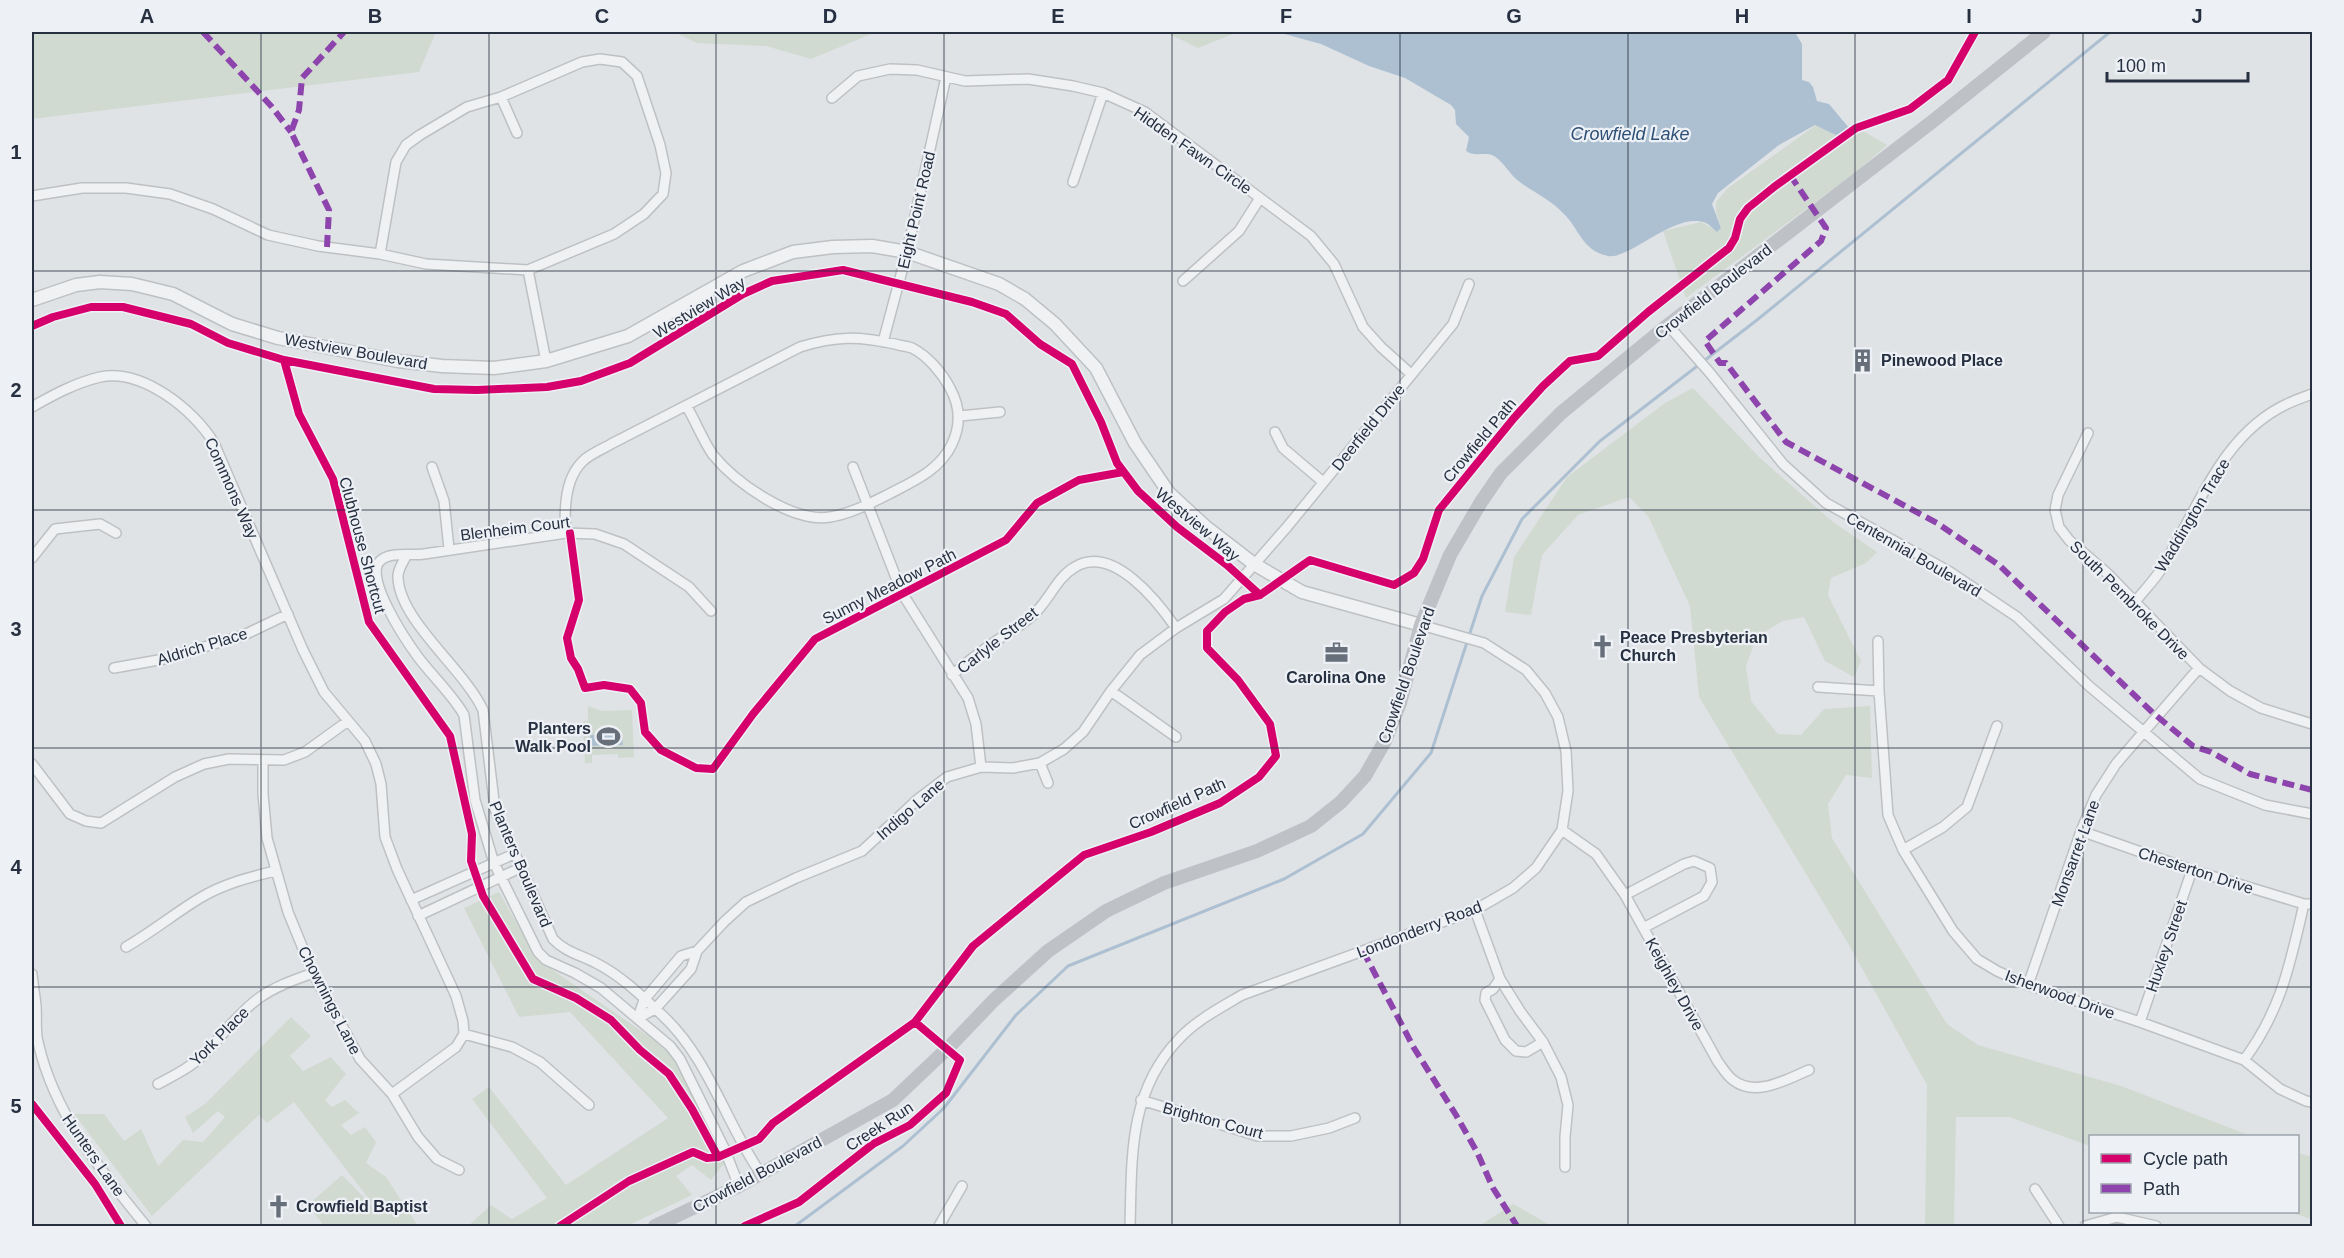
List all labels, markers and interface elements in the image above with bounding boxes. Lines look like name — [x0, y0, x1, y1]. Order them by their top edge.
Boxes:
text: A — [140, 5, 154, 27]
text: B — [368, 5, 382, 27]
text: C — [595, 5, 609, 27]
text: D — [823, 5, 837, 27]
text: E — [1051, 5, 1065, 27]
text: F — [1280, 5, 1292, 27]
text: G — [1506, 5, 1522, 27]
text: H — [1735, 5, 1749, 27]
text: I — [1966, 5, 1972, 27]
text: J — [2191, 5, 2203, 27]
scale bar — [2107, 45, 2248, 83]
text: 100 m — [2116, 56, 2166, 76]
street label: Hidden Fawn Circle — [1131, 103, 1255, 197]
water label: Crowfield Lake — [1570, 124, 1690, 144]
text: 1 — [10, 141, 22, 163]
street label: Eight Point Road — [895, 150, 938, 271]
street label: Crowfield Boulevard — [1652, 241, 1775, 342]
street label: Westview Way — [650, 273, 748, 342]
street label: Westview Boulevard — [283, 331, 429, 372]
building icon: Pinewood Place — [1850, 347, 1876, 373]
place label: Pinewood Place — [1881, 352, 2003, 369]
text: 2 — [10, 379, 22, 401]
street label: Deerfield Drive — [1328, 381, 1408, 474]
street label: Crowfield Path — [1439, 395, 1519, 486]
street label: Commons Way — [202, 435, 261, 541]
street label: Waddington Trace — [2152, 455, 2233, 575]
street label: Clubhouse Shortcut — [336, 475, 389, 616]
street label: Westview Way — [1152, 484, 1243, 564]
street label: Centennial Boulevard — [1843, 509, 1984, 600]
street label: Blenheim Court — [459, 513, 571, 544]
street label: South Pembroke Drive — [2067, 537, 2193, 663]
street label: Sunny Meadow Path — [820, 545, 959, 628]
street label: Carlyle Street — [954, 604, 1041, 677]
street label: Crowfield Boulevard — [1375, 605, 1438, 746]
text: 3 — [10, 618, 22, 640]
street label: Aldrich Place — [155, 625, 249, 668]
place label: Peace Presbyterian Church — [1620, 629, 1768, 664]
church icon: Peace Presbyterian Church — [1589, 633, 1615, 659]
office icon: Carolina One — [1323, 639, 1349, 665]
place label: Carolina One — [1286, 669, 1386, 686]
place label: Planters Walk Pool — [515, 720, 591, 755]
sports icon: Planters Walk Pool — [596, 724, 622, 750]
street label: Indigo Lane — [873, 775, 948, 843]
street label: Crowfield Path — [1126, 775, 1228, 832]
street label: Monsarret Lane — [2048, 798, 2103, 909]
street label: Planters Boulevard — [486, 799, 555, 930]
street label: Chesterton Drive — [2136, 844, 2256, 897]
text: 4 — [10, 856, 22, 878]
street label: Huxley Street — [2143, 897, 2190, 994]
street label: Londonderry Road — [1354, 898, 1484, 961]
street label: Keighley Drive — [1642, 935, 1707, 1034]
street label: Chownings Lane — [295, 943, 364, 1057]
street label: Isherwood Drive — [2003, 967, 2117, 1022]
street label: York Place — [187, 1003, 252, 1069]
text: 5 — [10, 1095, 22, 1117]
street label: Creek Run — [843, 1098, 916, 1154]
street label: Brighton Court — [1161, 1099, 1265, 1142]
street label: Hunters Lane — [59, 1111, 128, 1200]
street label: Crowfield Boulevard — [690, 1133, 824, 1216]
legend — [2089, 1135, 2299, 1213]
text: Cycle path — [2143, 1149, 2228, 1169]
text: Path — [2143, 1179, 2180, 1199]
church icon: Crowfield Baptist — [265, 1193, 291, 1219]
place label: Crowfield Baptist — [296, 1198, 428, 1215]

